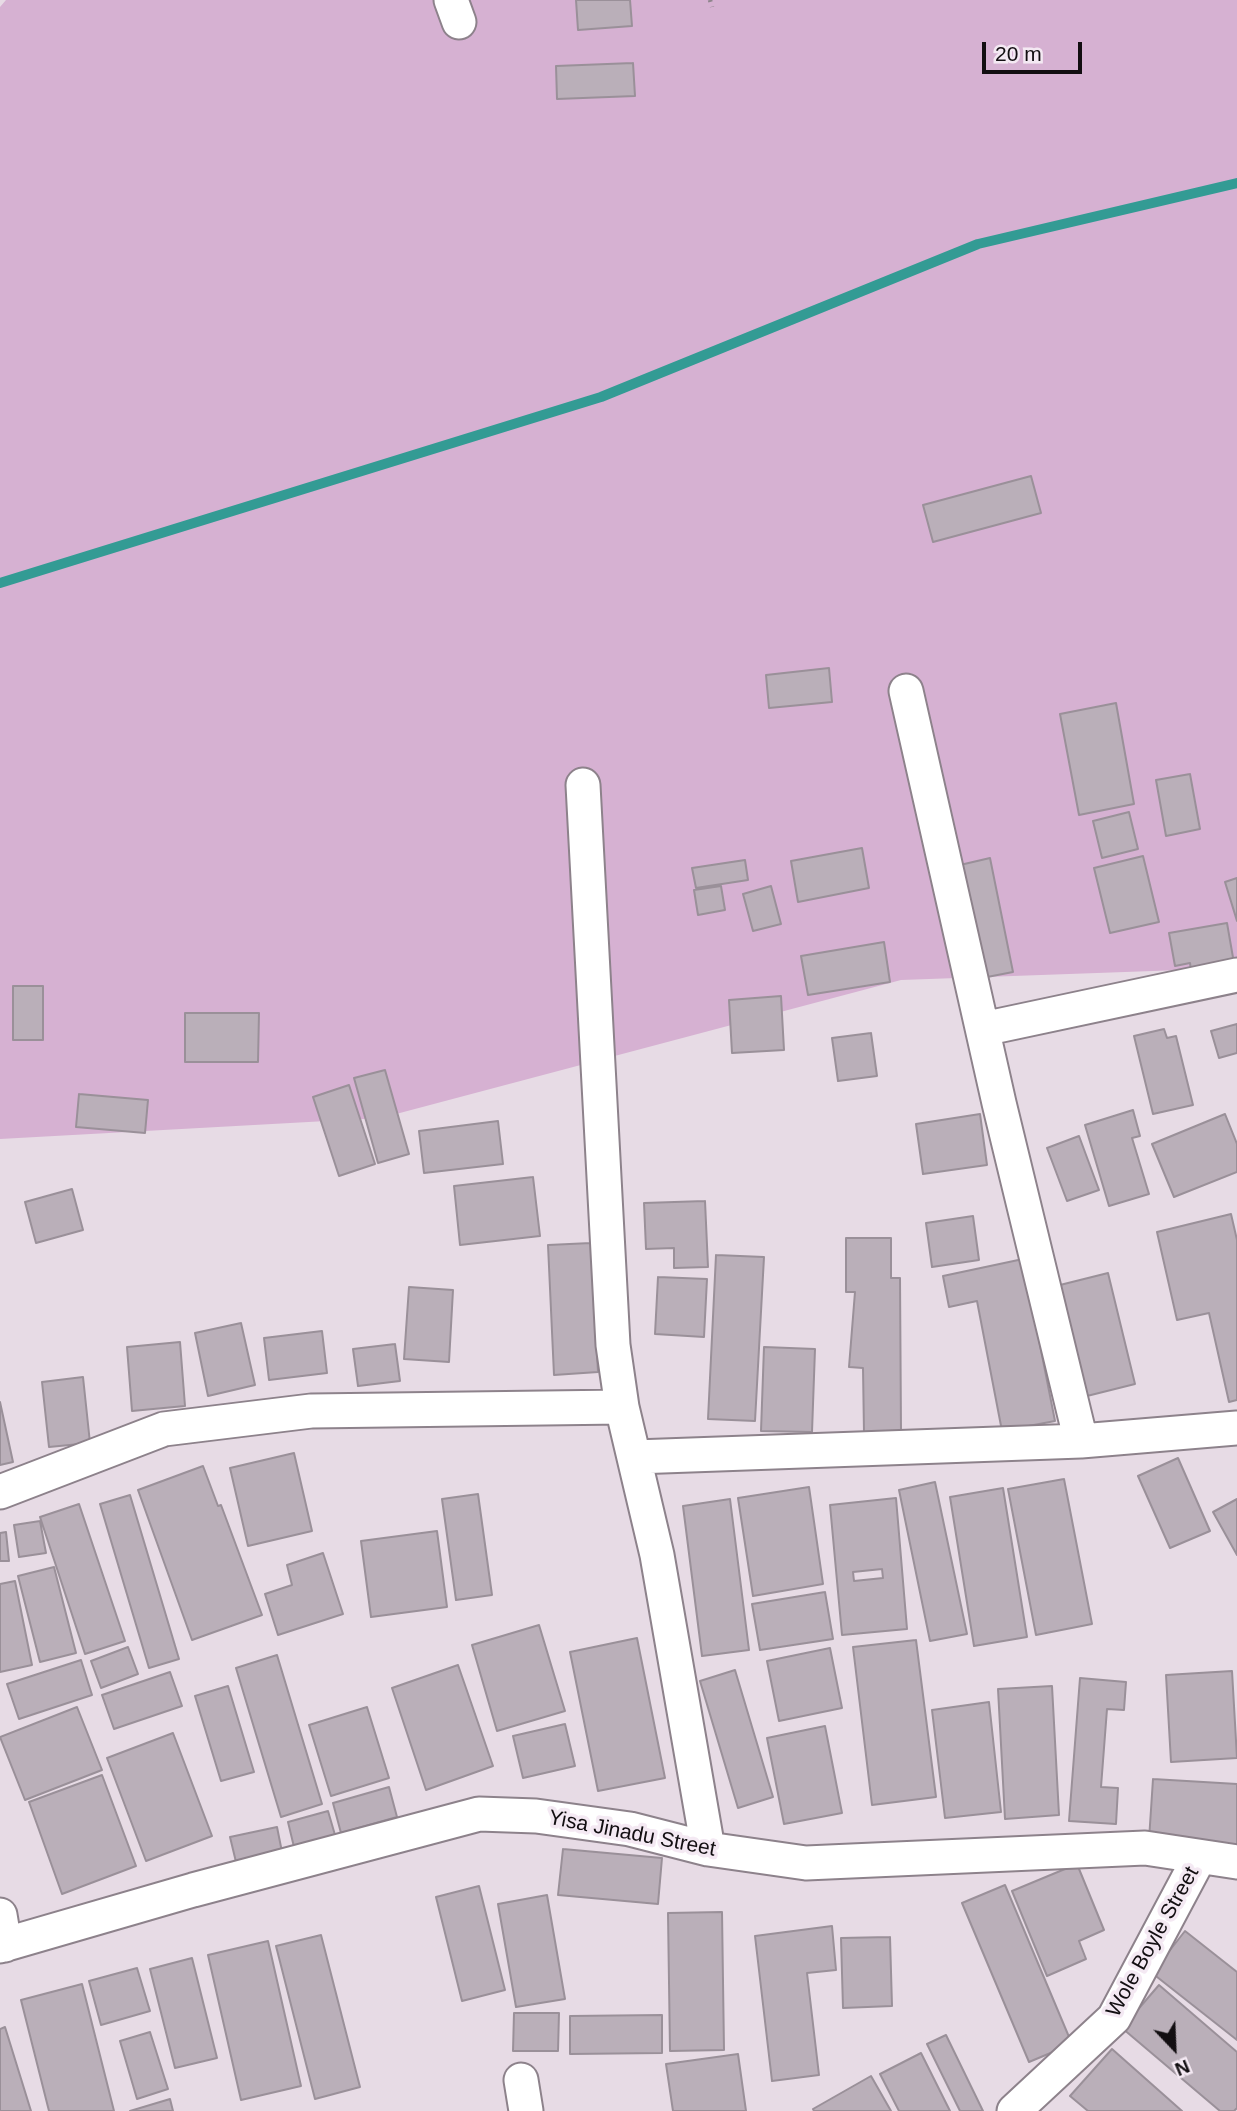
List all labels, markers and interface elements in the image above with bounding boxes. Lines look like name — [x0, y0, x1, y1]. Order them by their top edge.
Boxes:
scale bar — [985, 28, 1085, 72]
text: 20 m — [995, 42, 1042, 65]
street label: Yisa Jinadu Street — [546, 1805, 718, 1863]
street label: Wole Boyle Street — [1101, 1863, 1205, 2021]
north arrow — [1139, 2013, 1209, 2083]
text: N — [1172, 2055, 1193, 2080]

